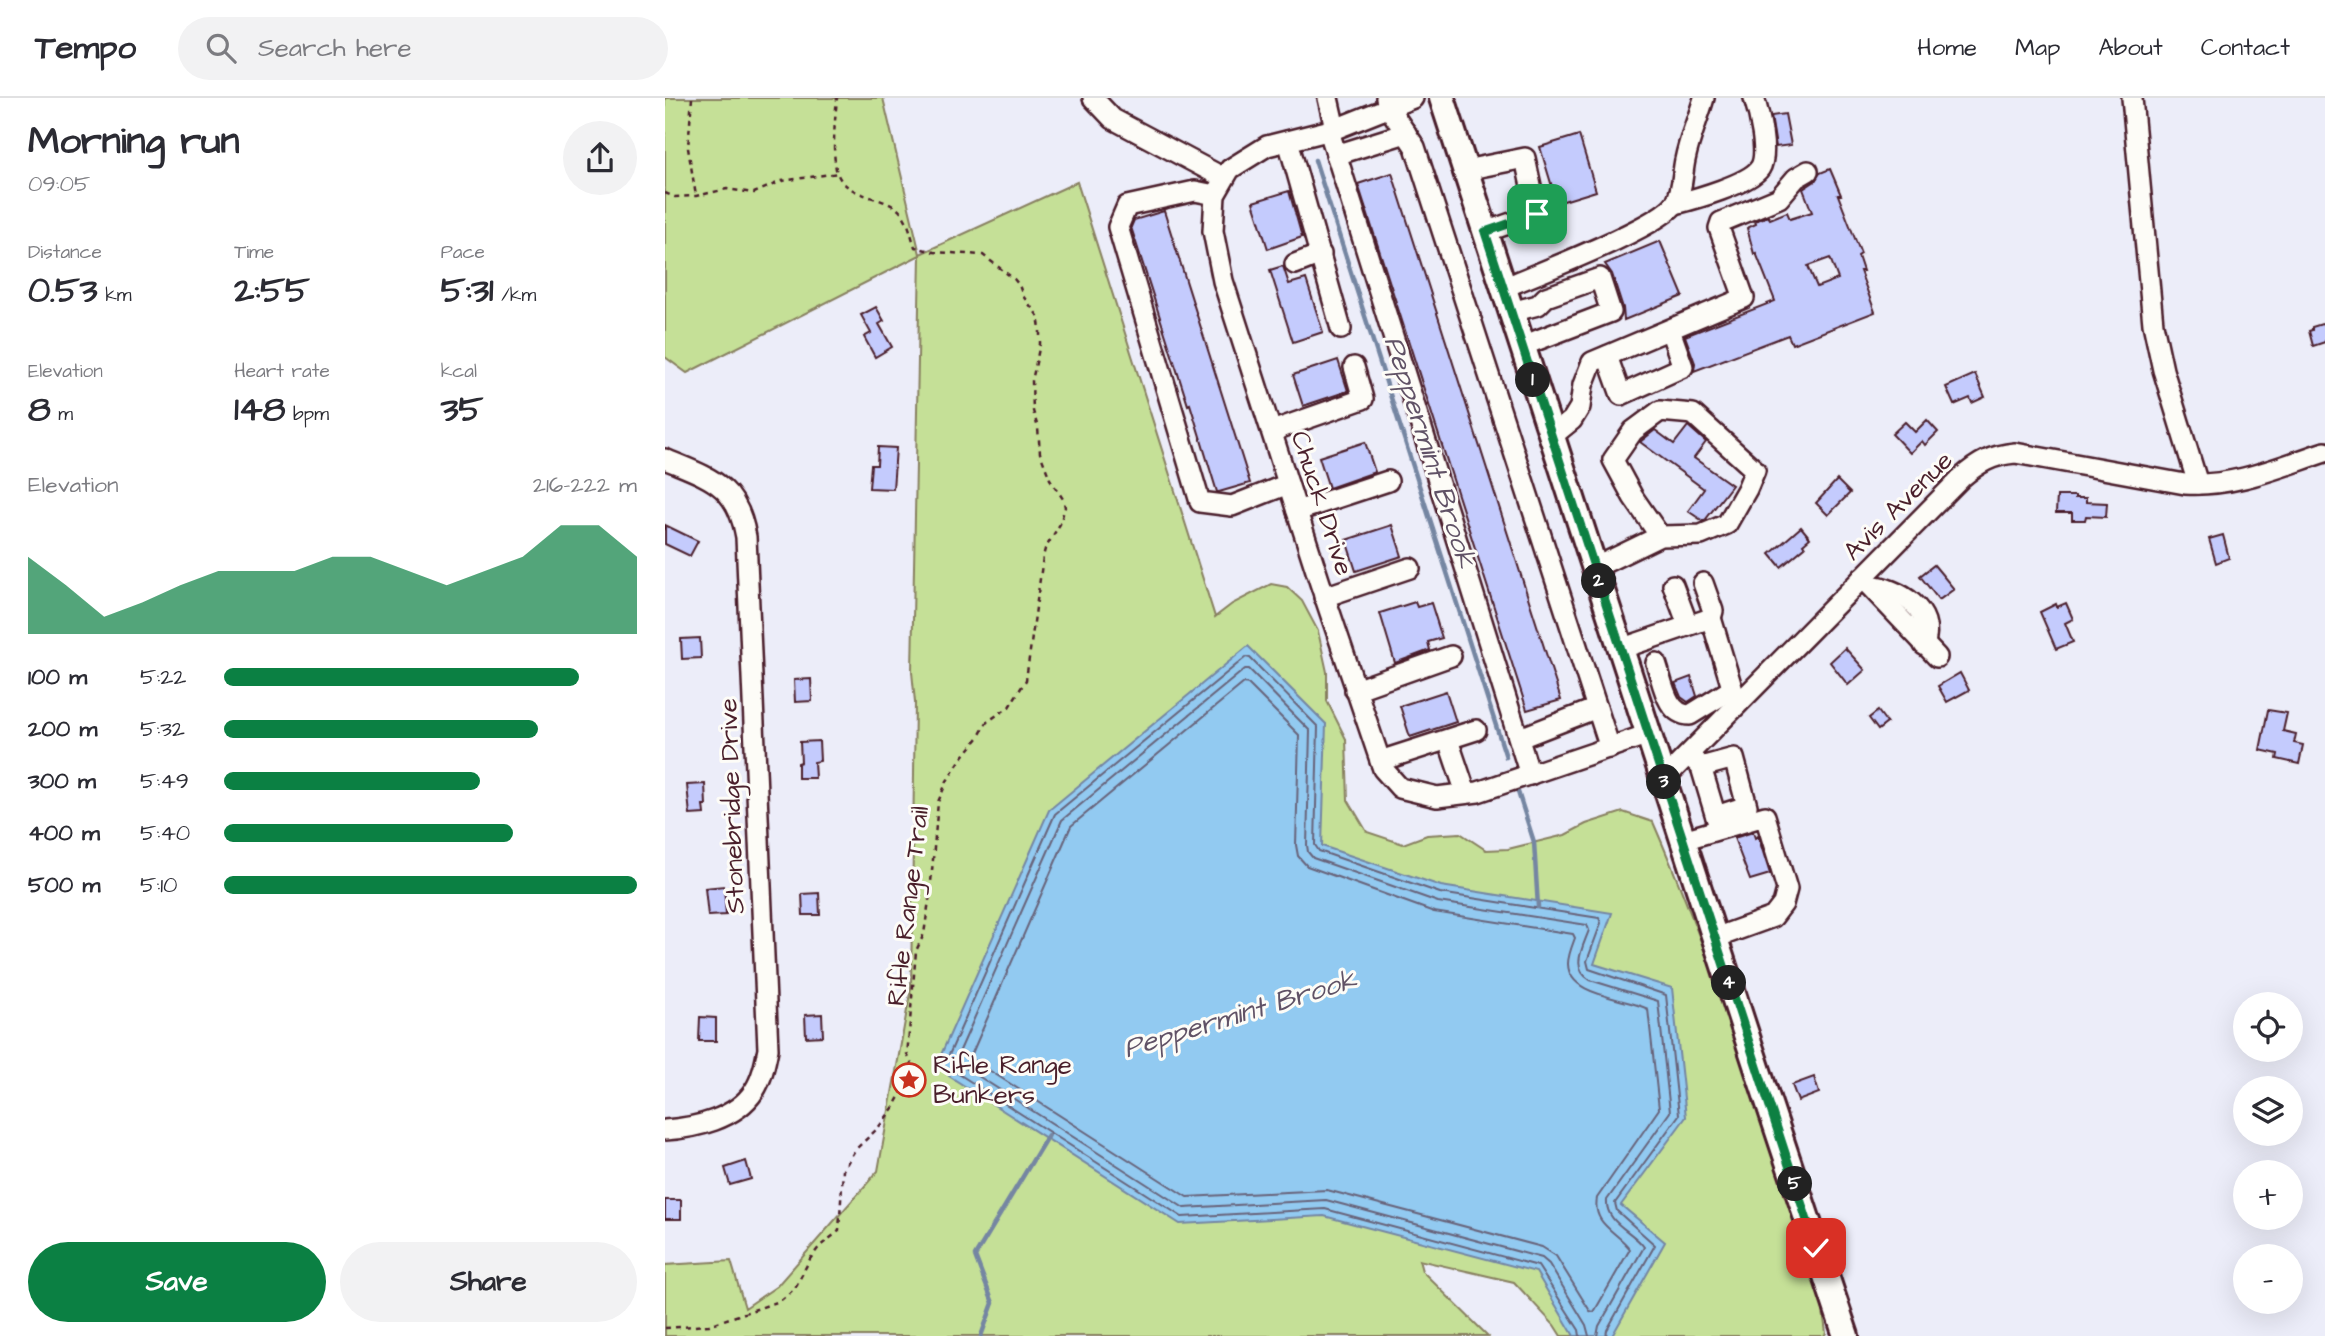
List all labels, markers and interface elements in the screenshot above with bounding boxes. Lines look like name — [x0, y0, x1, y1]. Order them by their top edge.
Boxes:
search box — [178, 17, 668, 80]
text: Tempo — [35, 25, 136, 71]
icon: search — [202, 29, 240, 67]
text: Search here — [258, 30, 411, 66]
text: Home — [1917, 31, 1977, 65]
text: Map — [2015, 31, 2060, 65]
text: About — [2098, 31, 2163, 65]
text: Contact — [2201, 31, 2290, 65]
text: Morning run — [28, 116, 240, 168]
button: share — [563, 121, 637, 195]
text: 09:05 — [28, 168, 90, 200]
pin — [1507, 184, 1567, 244]
icon: arrive — [1518, 195, 1556, 233]
text: Distance — [28, 239, 102, 266]
text: Time — [234, 239, 274, 266]
text: Pace — [441, 239, 485, 266]
text: 0.53 — [28, 266, 98, 315]
text: 2:55 — [234, 266, 310, 315]
text: 5:31 — [441, 266, 494, 315]
text: km — [98, 282, 132, 309]
text: /km — [494, 282, 536, 309]
water label: Peppermint Brook — [1374, 331, 1486, 574]
text: Elevation — [28, 358, 103, 385]
text: Heart rate — [234, 358, 330, 385]
text: kcal — [441, 358, 477, 385]
pin: 1 — [1515, 362, 1551, 398]
text: 1 — [1531, 366, 1534, 393]
text: 8 — [28, 385, 51, 434]
text: 148 — [234, 385, 285, 434]
text: 35 — [441, 385, 483, 434]
text: m — [51, 401, 73, 428]
text: bpm — [285, 401, 329, 428]
street label: Chuck Drive — [1282, 426, 1362, 580]
street label: Avis Avenue — [1835, 443, 1961, 569]
text: Elevation — [28, 469, 119, 501]
text: 216–222 m — [533, 469, 637, 501]
pin: 2 — [1581, 564, 1616, 598]
text: 2 — [1593, 567, 1604, 594]
text: 100 m — [28, 661, 87, 693]
text: 5:22 — [140, 661, 186, 693]
street label: Stonebridge Drive — [710, 698, 756, 914]
text: 200 m — [28, 713, 97, 745]
text: 5:32 — [140, 713, 185, 745]
pin: 3 — [1647, 764, 1681, 800]
text: 300 m — [28, 765, 96, 797]
text: 5:49 — [140, 765, 189, 797]
text: 3 — [1659, 768, 1668, 795]
street label: Rifle Range Trail — [878, 804, 940, 1008]
text: 400 m — [28, 817, 100, 849]
text: 5:40 — [140, 817, 190, 849]
text: 500 m — [28, 869, 100, 901]
text: 5:10 — [140, 869, 178, 901]
water label: Peppermint Brook — [1119, 960, 1362, 1068]
pin: 4 — [1711, 966, 1747, 1001]
text: 4 — [1722, 969, 1735, 996]
map controls — [2233, 992, 2303, 1314]
button: locate — [2233, 992, 2303, 1062]
place label: Rifle Range Bunkers — [933, 1047, 1072, 1113]
place icon: Rifle Range Bunkers — [890, 1061, 928, 1099]
button: layers — [2233, 1076, 2303, 1146]
button: + — [2233, 1160, 2303, 1230]
pin: 5 — [1777, 1166, 1813, 1202]
text: 5 — [1788, 1170, 1801, 1197]
pin — [1786, 1218, 1846, 1278]
icon: check — [1797, 1229, 1835, 1267]
button: Save — [28, 1242, 326, 1322]
button: Share — [340, 1242, 637, 1322]
button: − — [2233, 1244, 2303, 1314]

